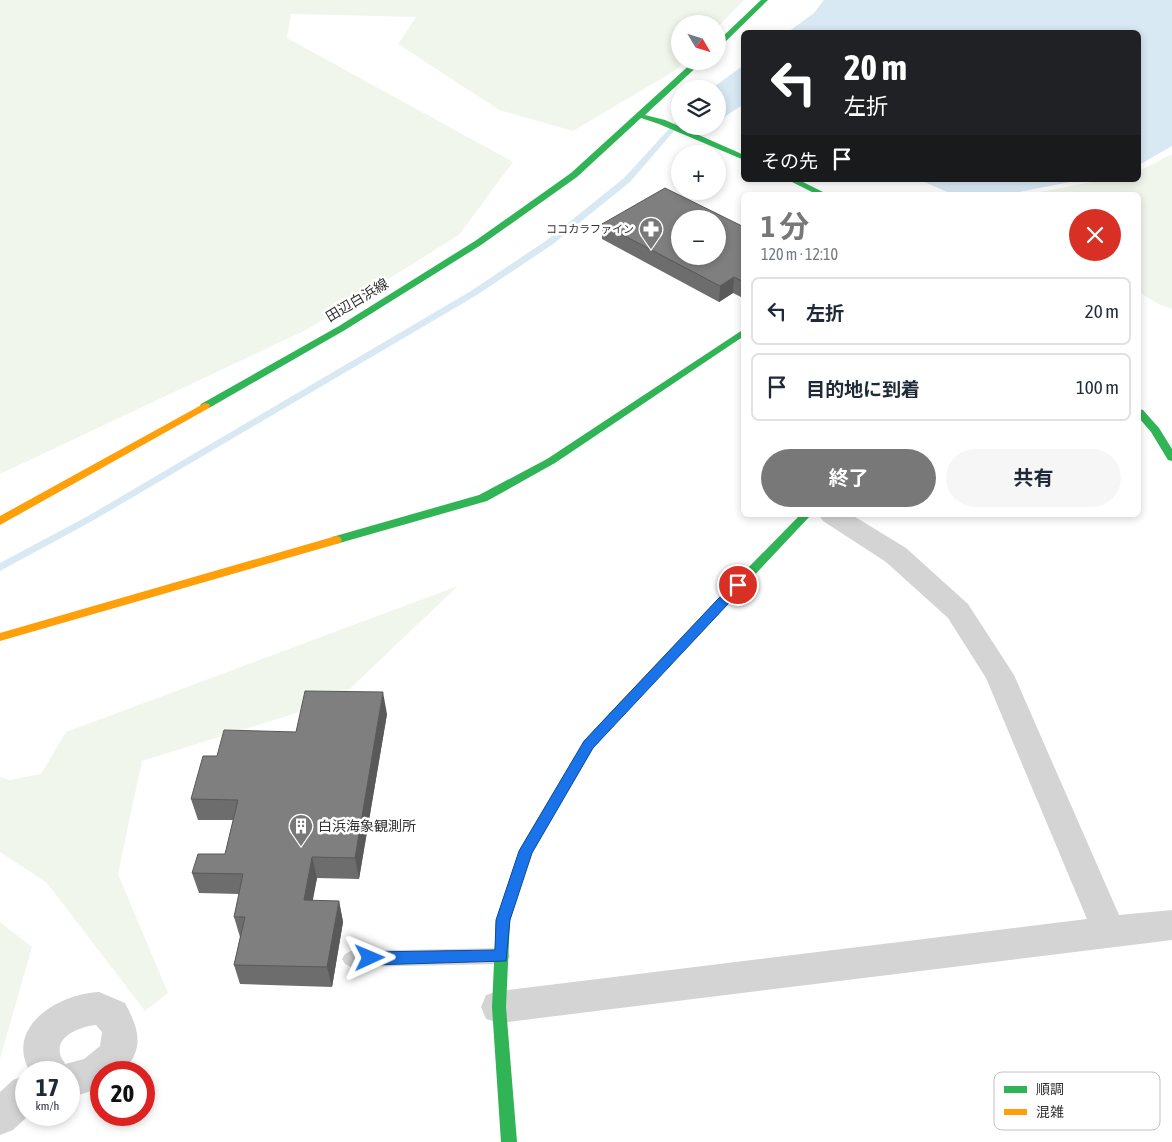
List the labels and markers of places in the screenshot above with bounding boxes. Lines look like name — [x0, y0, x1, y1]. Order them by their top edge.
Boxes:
pharmacy icon: ココカラファイン — [638, 216, 664, 250]
place label: ココカラファイン — [546, 223, 634, 235]
pin — [717, 564, 759, 606]
building icon: 白浜海象観測所 — [288, 813, 314, 847]
place label: 白浜海象観測所 — [318, 818, 416, 834]

